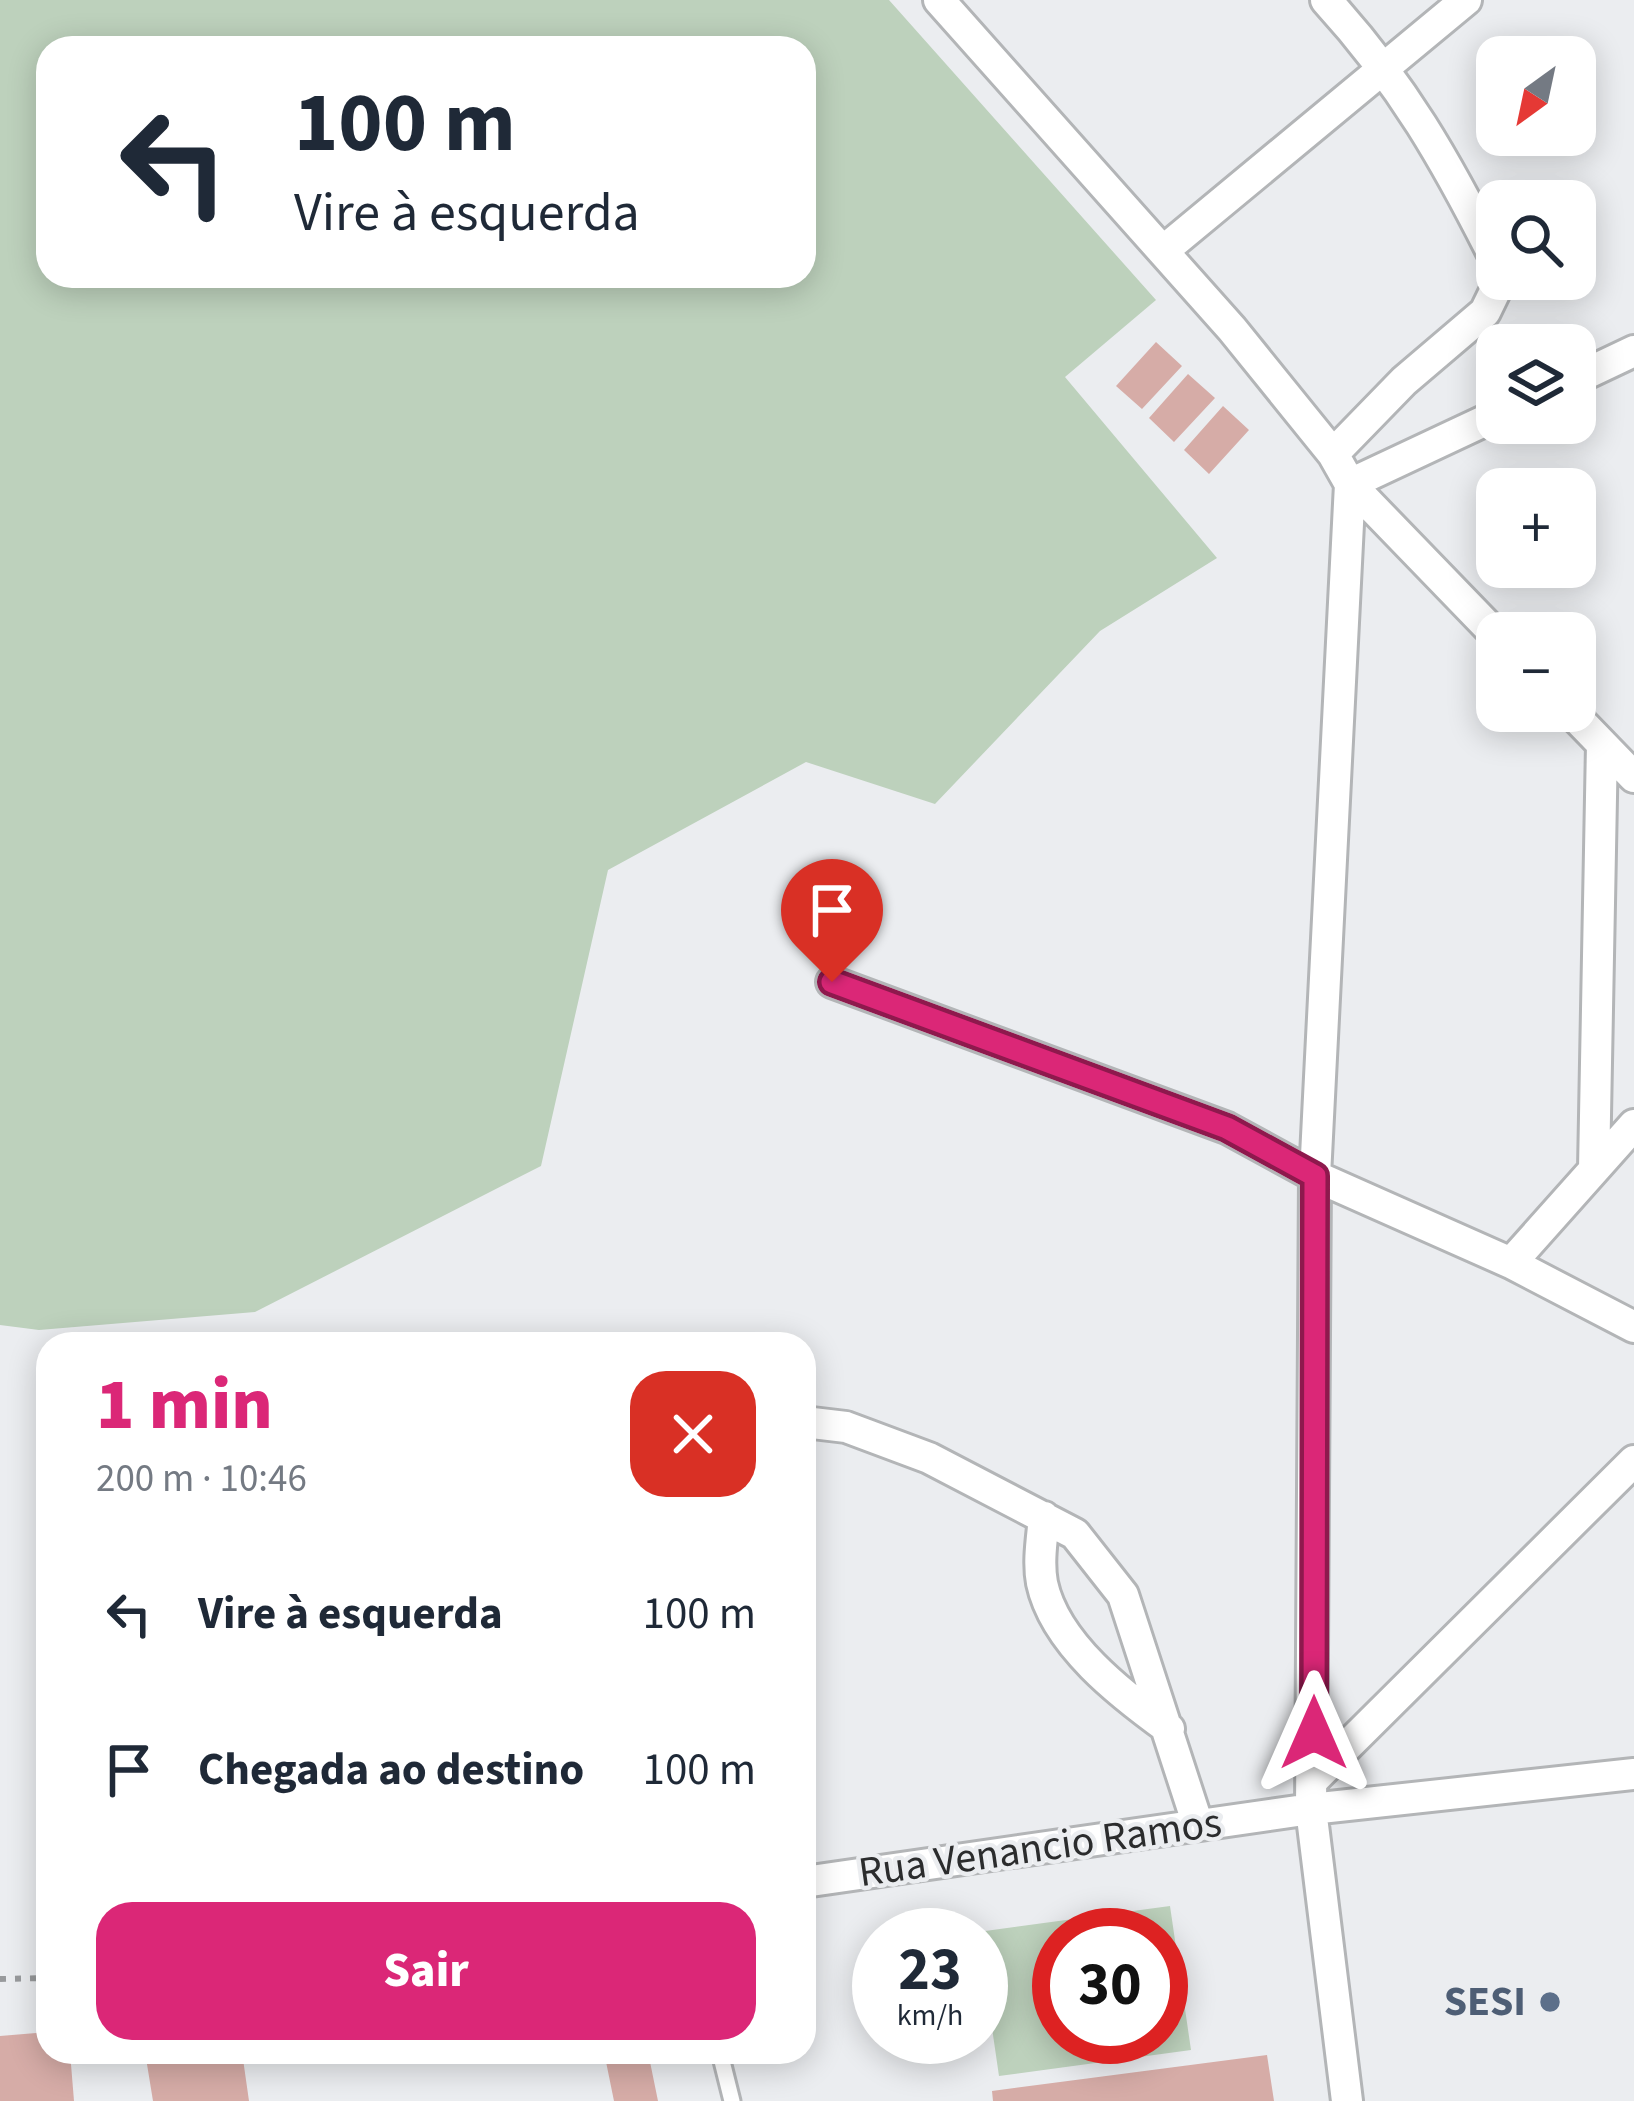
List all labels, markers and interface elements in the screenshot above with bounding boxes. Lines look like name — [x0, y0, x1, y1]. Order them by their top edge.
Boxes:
north arrow — [1476, 36, 1596, 156]
map controls — [1476, 36, 1596, 732]
text: 100 m — [294, 64, 516, 184]
icon: left — [96, 84, 252, 240]
text: Vire à esquerda — [294, 175, 640, 252]
button: search — [1476, 180, 1596, 300]
button: layers — [1476, 324, 1596, 444]
button: + — [1476, 468, 1596, 588]
button: − — [1476, 612, 1596, 732]
pin — [781, 859, 883, 982]
icon: arrive — [799, 877, 865, 943]
text: 1 min — [96, 1354, 273, 1457]
button: close — [630, 1371, 756, 1497]
text: 200 m · 10:46 — [96, 1451, 307, 1507]
icon: left — [96, 1581, 162, 1647]
text: Vire à esquerda — [198, 1582, 503, 1646]
text: 100 m — [643, 1582, 756, 1646]
position arrow — [1251, 1670, 1377, 1796]
icon: arrive — [96, 1737, 162, 1803]
text: Chegada ao destino — [198, 1738, 584, 1802]
text: 100 m — [643, 1738, 756, 1802]
street label: Rua Venancio Ramos — [855, 1793, 1225, 1903]
button: Sair — [96, 1902, 756, 2040]
speed limit sign: 30 — [1032, 1908, 1188, 2064]
text: 23 — [898, 1928, 962, 2013]
place label: SESI — [1444, 1972, 1526, 2032]
marker: SESI — [1537, 1989, 1563, 2015]
text: km/h — [897, 1994, 963, 2037]

